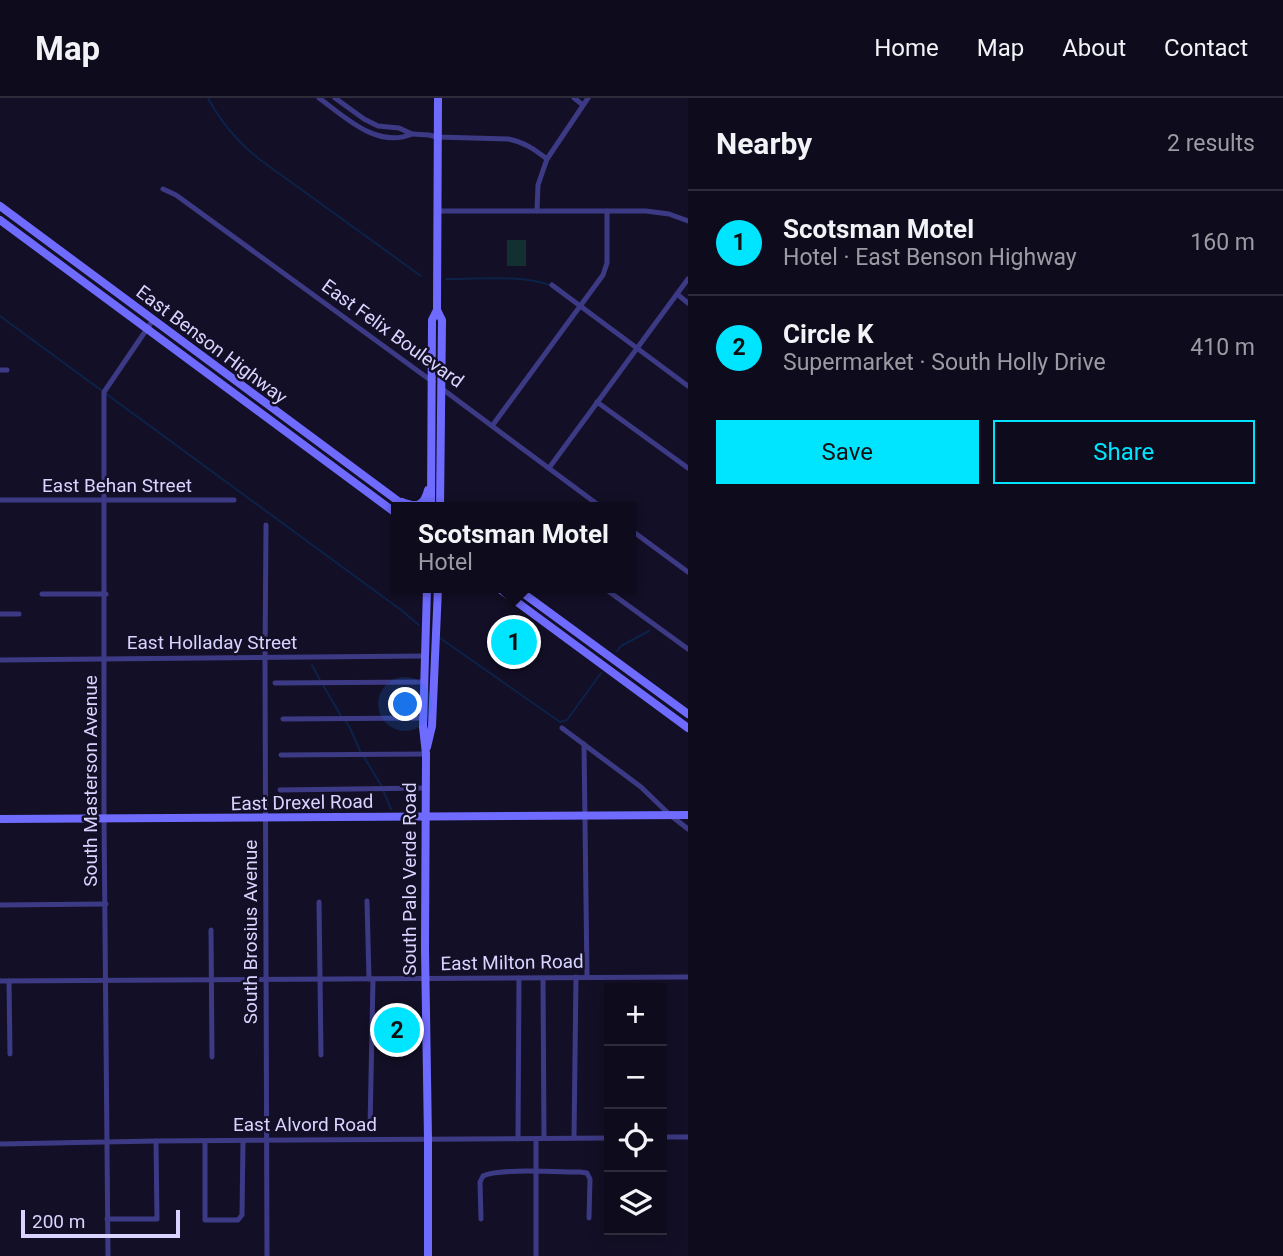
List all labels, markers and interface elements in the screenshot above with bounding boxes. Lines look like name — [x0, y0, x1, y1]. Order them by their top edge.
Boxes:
text: Map — [35, 29, 100, 68]
text: Home — [874, 34, 939, 62]
text: Map — [977, 34, 1024, 62]
text: About — [1062, 34, 1126, 62]
text: Contact — [1164, 34, 1248, 62]
text: Nearby — [716, 126, 812, 161]
text: 2 results — [1167, 130, 1255, 157]
text: Scotsman Motel — [783, 214, 974, 244]
text: 1 — [732, 229, 746, 256]
text: 160 m — [1190, 229, 1255, 256]
text: Hotel · East Benson Highway — [783, 244, 1077, 271]
street label: East Felix Boulevard — [317, 274, 468, 393]
street label: East Benson Highway — [132, 280, 292, 409]
text: Circle K — [783, 319, 874, 349]
text: 2 — [732, 334, 746, 361]
text: 410 m — [1190, 334, 1255, 361]
text: Supermarket · South Holly Drive — [783, 349, 1106, 376]
button: Save — [716, 420, 979, 484]
button: Share — [993, 420, 1255, 484]
street label: East Behan Street — [42, 474, 192, 497]
popup — [391, 502, 636, 593]
text: Scotsman Motel — [418, 519, 609, 549]
text: Hotel — [418, 549, 473, 576]
pin: 1 — [491, 616, 537, 668]
street label: East Holladay Street — [127, 631, 297, 654]
street label: South Masterson Avenue — [79, 675, 102, 887]
your location — [388, 687, 422, 721]
street label: South Palo Verde Road — [398, 782, 421, 976]
street label: East Drexel Road — [230, 790, 374, 815]
street label: South Brosius Avenue — [239, 840, 262, 1024]
street label: East Milton Road — [440, 950, 584, 975]
map controls — [604, 983, 667, 1235]
button: + — [604, 983, 667, 1046]
pin: 2 — [374, 1004, 420, 1056]
button: − — [604, 1046, 667, 1109]
button: locate — [604, 1109, 667, 1172]
street label: East Alvord Road — [233, 1113, 377, 1136]
button: layers — [604, 1172, 667, 1235]
scale bar — [21, 1207, 180, 1239]
text: 200 m — [32, 1210, 85, 1233]

